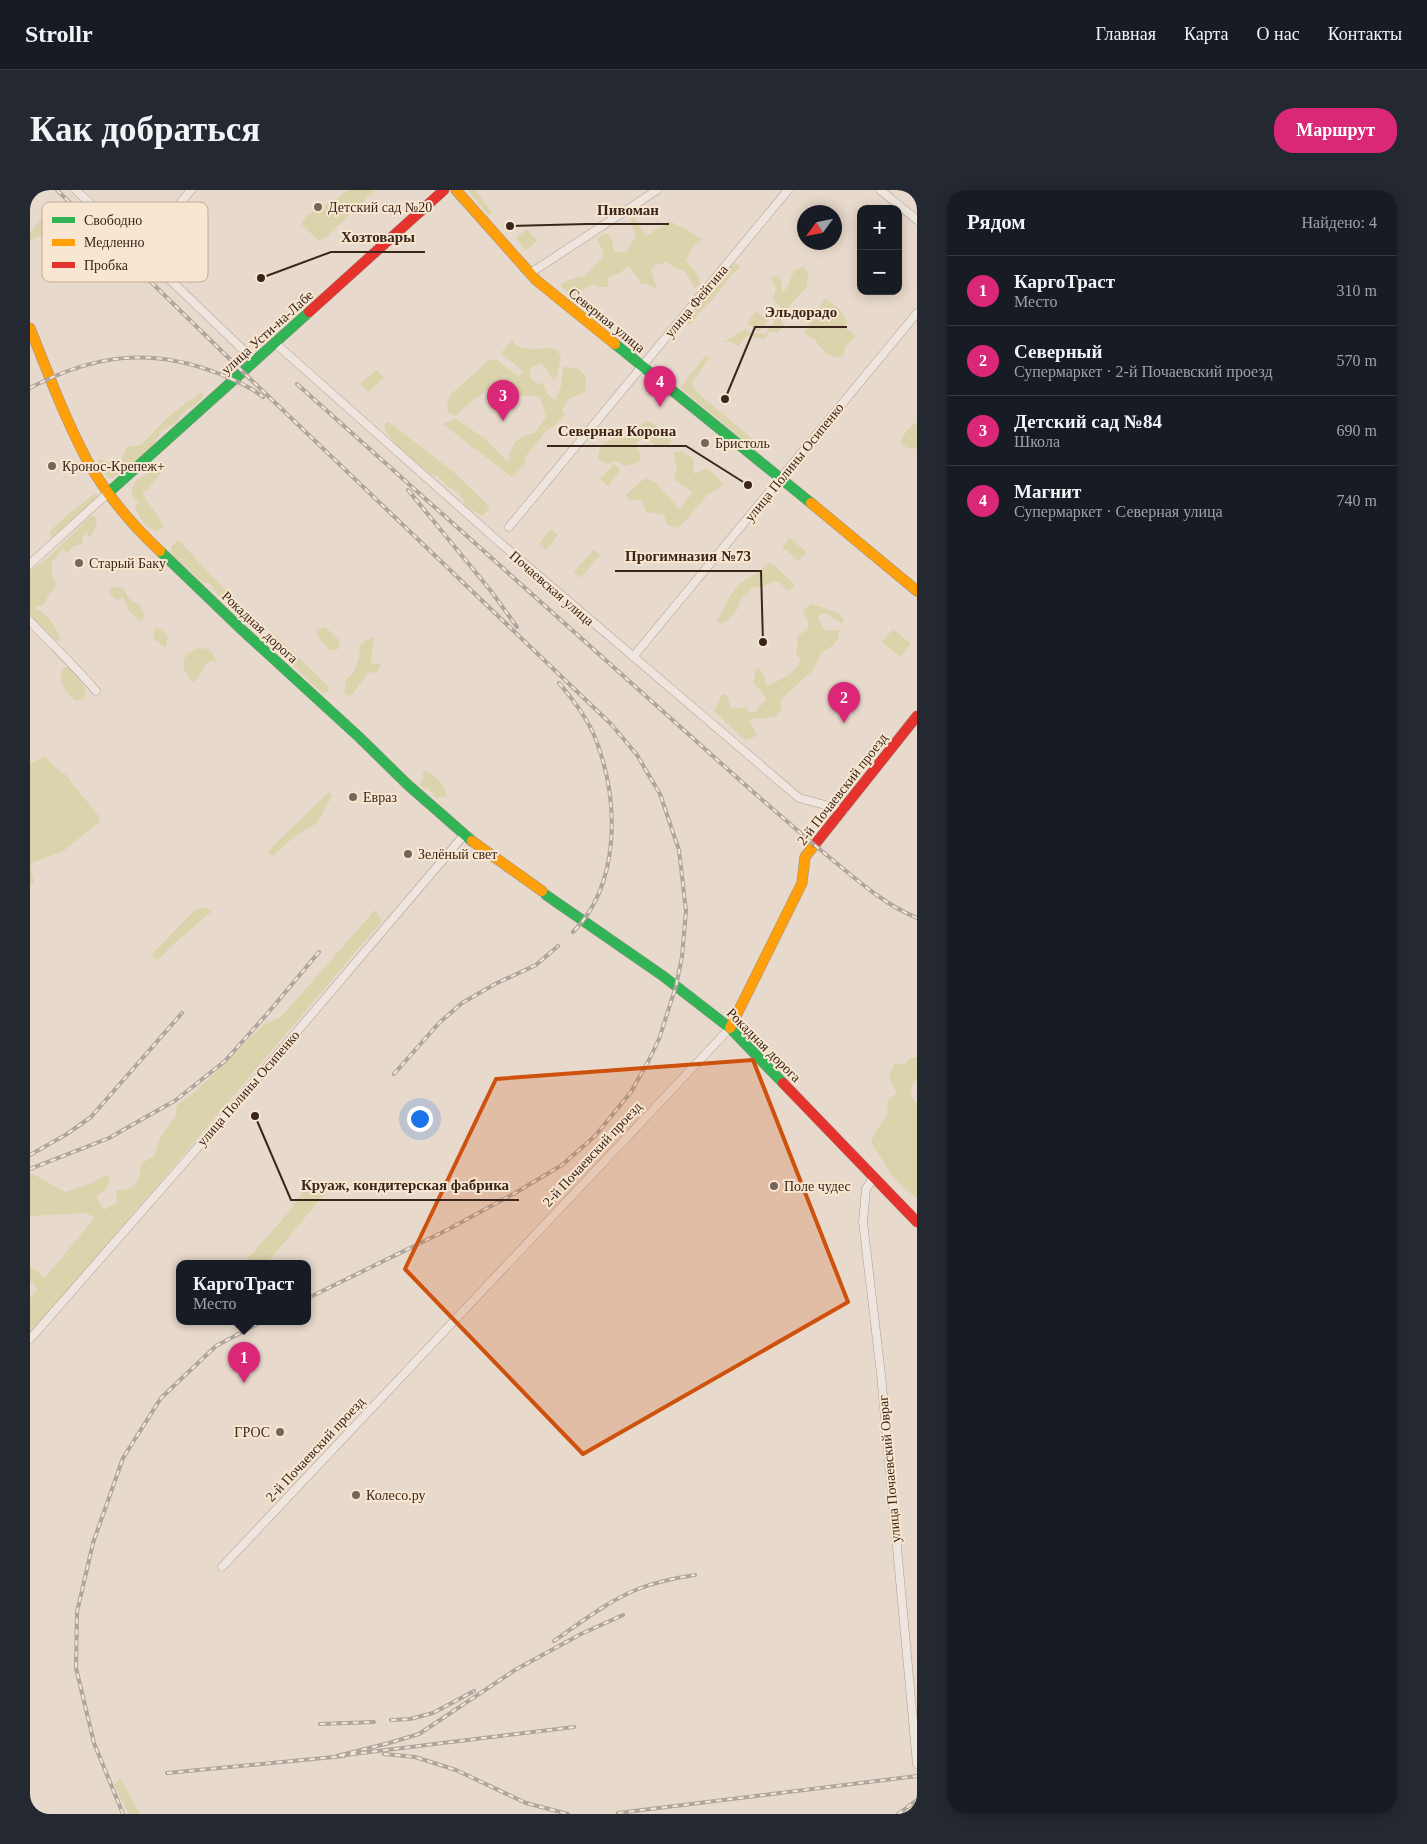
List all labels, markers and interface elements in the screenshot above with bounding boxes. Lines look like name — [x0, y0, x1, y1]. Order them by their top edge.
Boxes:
text: Strollr — [25, 21, 93, 47]
text: Главная — [1096, 24, 1156, 44]
text: Карта — [1184, 24, 1229, 44]
text: О нас — [1257, 24, 1300, 44]
text: Контакты — [1328, 24, 1402, 44]
button: Маршрут — [1274, 108, 1397, 153]
text: Как добраться — [30, 110, 260, 149]
callout: Пивоман — [587, 194, 669, 224]
place label: Детский сад №20 — [328, 200, 432, 215]
marker: Детский сад №20 — [312, 201, 324, 213]
legend — [42, 202, 208, 282]
text: Пивоман — [597, 202, 659, 218]
north arrow — [797, 205, 842, 250]
map controls — [857, 205, 902, 295]
button: + — [857, 205, 902, 250]
text: Рядом — [967, 210, 1026, 234]
text: Свободно — [84, 213, 142, 228]
text: Найдено: 4 — [1302, 214, 1377, 231]
callout: Хозтовары — [331, 222, 425, 252]
text: Хозтовары — [341, 229, 415, 245]
text: Медленно — [84, 235, 145, 250]
button: − — [857, 250, 902, 295]
text: Пробка — [84, 258, 129, 273]
street label: улица Фейгина — [662, 262, 731, 341]
text: КаргоТраст — [1014, 271, 1115, 292]
text: 1 — [979, 282, 987, 299]
text: 310 m — [1337, 282, 1377, 299]
street label: Северная улица — [566, 285, 648, 356]
street label: улица Усти-на-Лабе — [218, 287, 316, 377]
text: Место — [1014, 293, 1057, 310]
callout: Эльдорадо — [755, 297, 847, 327]
text: Эльдорадо — [765, 304, 837, 320]
text: Северный — [1014, 341, 1102, 362]
text: 2 — [979, 352, 987, 369]
text: 570 m — [1337, 352, 1377, 369]
text: Супермаркет · 2-й Почаевский проезд — [1014, 363, 1273, 380]
pin: 4 — [644, 366, 676, 407]
pin: 3 — [487, 380, 519, 421]
street label: улица Полины Осипенко — [742, 400, 847, 525]
text: Детский сад №84 — [1014, 411, 1162, 432]
callout: Северная Корона — [547, 416, 686, 446]
text: 3 — [979, 422, 987, 439]
text: 690 m — [1337, 422, 1377, 439]
text: Северная Корона — [558, 423, 677, 439]
text: Школа — [1014, 433, 1060, 450]
place label: Бристоль — [715, 436, 770, 451]
marker: Бристоль — [699, 437, 711, 449]
place label: Кронос-Крепеж+ — [62, 459, 165, 474]
marker: Кронос-Крепеж+ — [46, 460, 58, 472]
text: Магнит — [1014, 481, 1081, 502]
text: 4 — [979, 492, 987, 509]
text: 740 m — [1337, 492, 1377, 509]
text: Супермаркет · Северная улица — [1014, 503, 1223, 520]
callout: Прогимназия №73 — [615, 541, 761, 571]
street label: Почаевская улица — [507, 548, 597, 629]
text: Прогимназия №73 — [625, 548, 751, 564]
place label: Старый Баку — [89, 556, 166, 571]
marker: Старый Баку — [73, 557, 85, 569]
street label: Рокадная дорога — [219, 588, 301, 667]
pin: 2 — [828, 682, 860, 723]
street label: 2-й Почаевский проезд — [794, 731, 891, 848]
place label: Евраз — [363, 790, 397, 805]
marker: Евраз — [347, 791, 359, 803]
place label: Зелёный свет — [418, 847, 497, 862]
marker: Зелёный свет — [402, 848, 414, 860]
street label: Рокадная дорога — [724, 1005, 804, 1086]
street label: улица Полины Осипенко — [194, 1028, 303, 1149]
street label: 2-й Почаевский проезд — [540, 1099, 645, 1210]
your location — [407, 1106, 433, 1132]
callout: Круаж, кондитерская фабрика — [291, 1170, 519, 1200]
text: Круаж, кондитерская фабрика — [301, 1177, 510, 1193]
place label: Поле чудес — [784, 1179, 851, 1194]
marker: Поле чудес — [768, 1180, 780, 1192]
popup — [176, 1260, 311, 1325]
text: КаргоТраст — [193, 1273, 294, 1294]
text: Место — [193, 1295, 236, 1312]
pin: 1 — [228, 1342, 260, 1383]
street label: 2-й Почаевский проезд — [263, 1394, 368, 1505]
street label: улица Почаевский Овраг — [876, 1394, 903, 1543]
place label: ГРОС — [234, 1425, 270, 1440]
marker: ГРОС — [274, 1426, 286, 1438]
place label: Колесо.ру — [366, 1488, 426, 1503]
marker: Колесо.ру — [350, 1489, 362, 1501]

